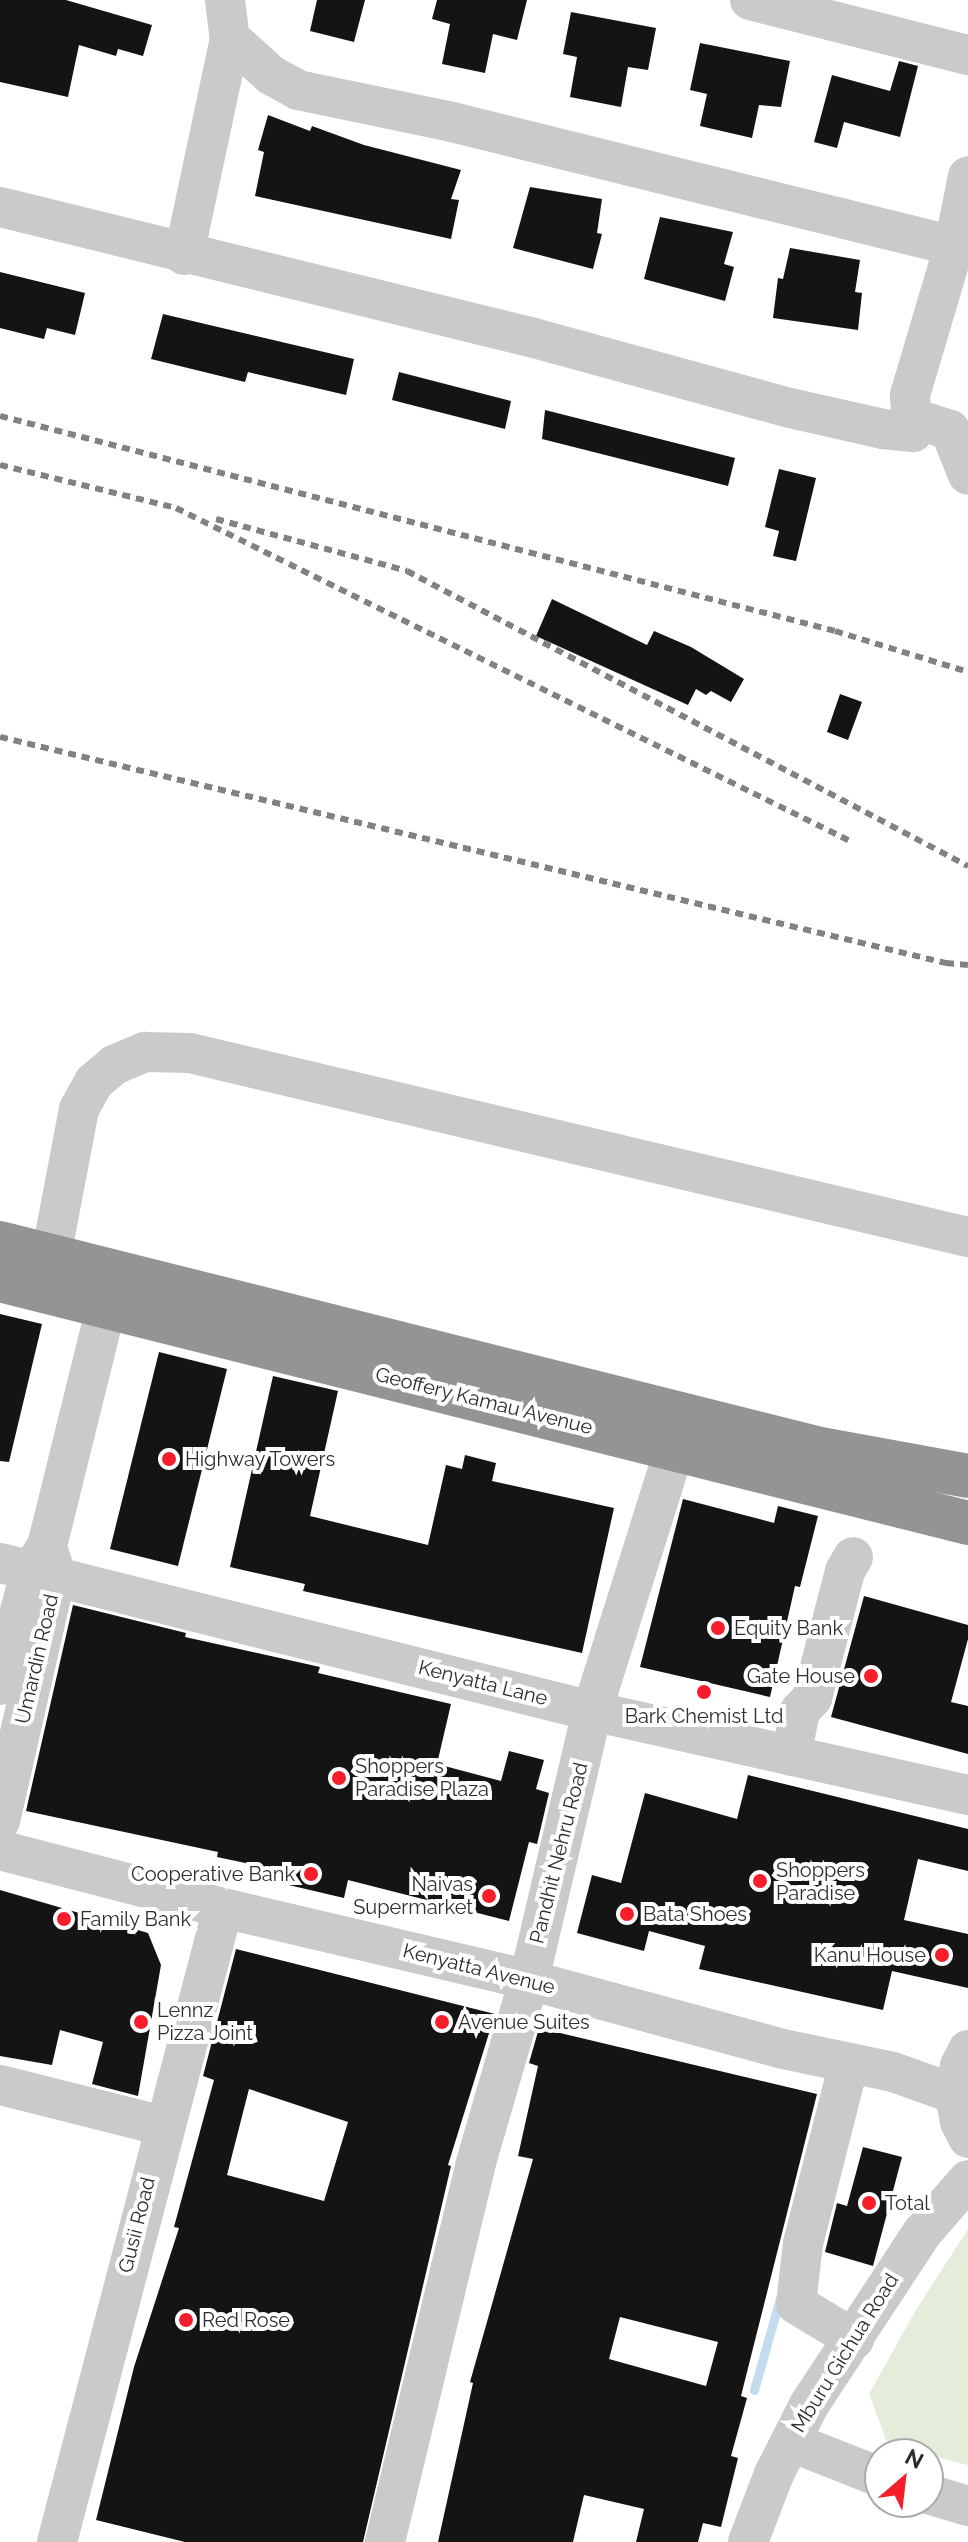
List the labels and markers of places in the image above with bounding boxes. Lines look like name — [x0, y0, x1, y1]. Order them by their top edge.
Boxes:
place label: Highway Towers — [185, 1447, 336, 1471]
marker: Highway Towers — [160, 1450, 178, 1468]
place label: Equity Bank — [734, 1616, 844, 1640]
marker: Equity Bank — [709, 1619, 727, 1637]
place label: Gate House — [747, 1664, 855, 1688]
marker: Gate House — [862, 1667, 880, 1685]
marker: Bark Chemist Ltd — [695, 1683, 713, 1701]
place label: Bark Chemist Ltd — [625, 1704, 783, 1728]
place label: Shoppers Paradise Plaza — [355, 1754, 489, 1801]
marker: Shoppers Paradise Plaza — [330, 1769, 348, 1787]
place label: Shoppers Paradise — [776, 1858, 865, 1905]
place label: Cooperative Bank — [131, 1862, 295, 1886]
marker: Cooperative Bank — [302, 1865, 320, 1883]
place label: Naivas Supermarket — [353, 1872, 473, 1919]
marker: Shoppers Paradise — [751, 1872, 769, 1890]
marker: Naivas Supermarket — [480, 1887, 498, 1905]
place label: Bata Shoes — [643, 1902, 747, 1926]
marker: Bata Shoes — [618, 1905, 636, 1923]
place label: Family Bank — [80, 1907, 192, 1931]
marker: Family Bank — [55, 1910, 73, 1928]
place label: Kanu House — [814, 1943, 926, 1967]
marker: Kanu House — [933, 1946, 951, 1964]
place label: Lennz Pizza Joint — [157, 1998, 253, 2045]
place label: Avenue Suites — [458, 2010, 590, 2034]
marker: Lennz Pizza Joint — [132, 2013, 150, 2031]
marker: Avenue Suites — [433, 2013, 451, 2031]
place label: Total — [885, 2191, 930, 2215]
marker: Total — [860, 2194, 878, 2212]
place label: Red Rose — [202, 2308, 290, 2332]
marker: Red Rose — [177, 2311, 195, 2329]

